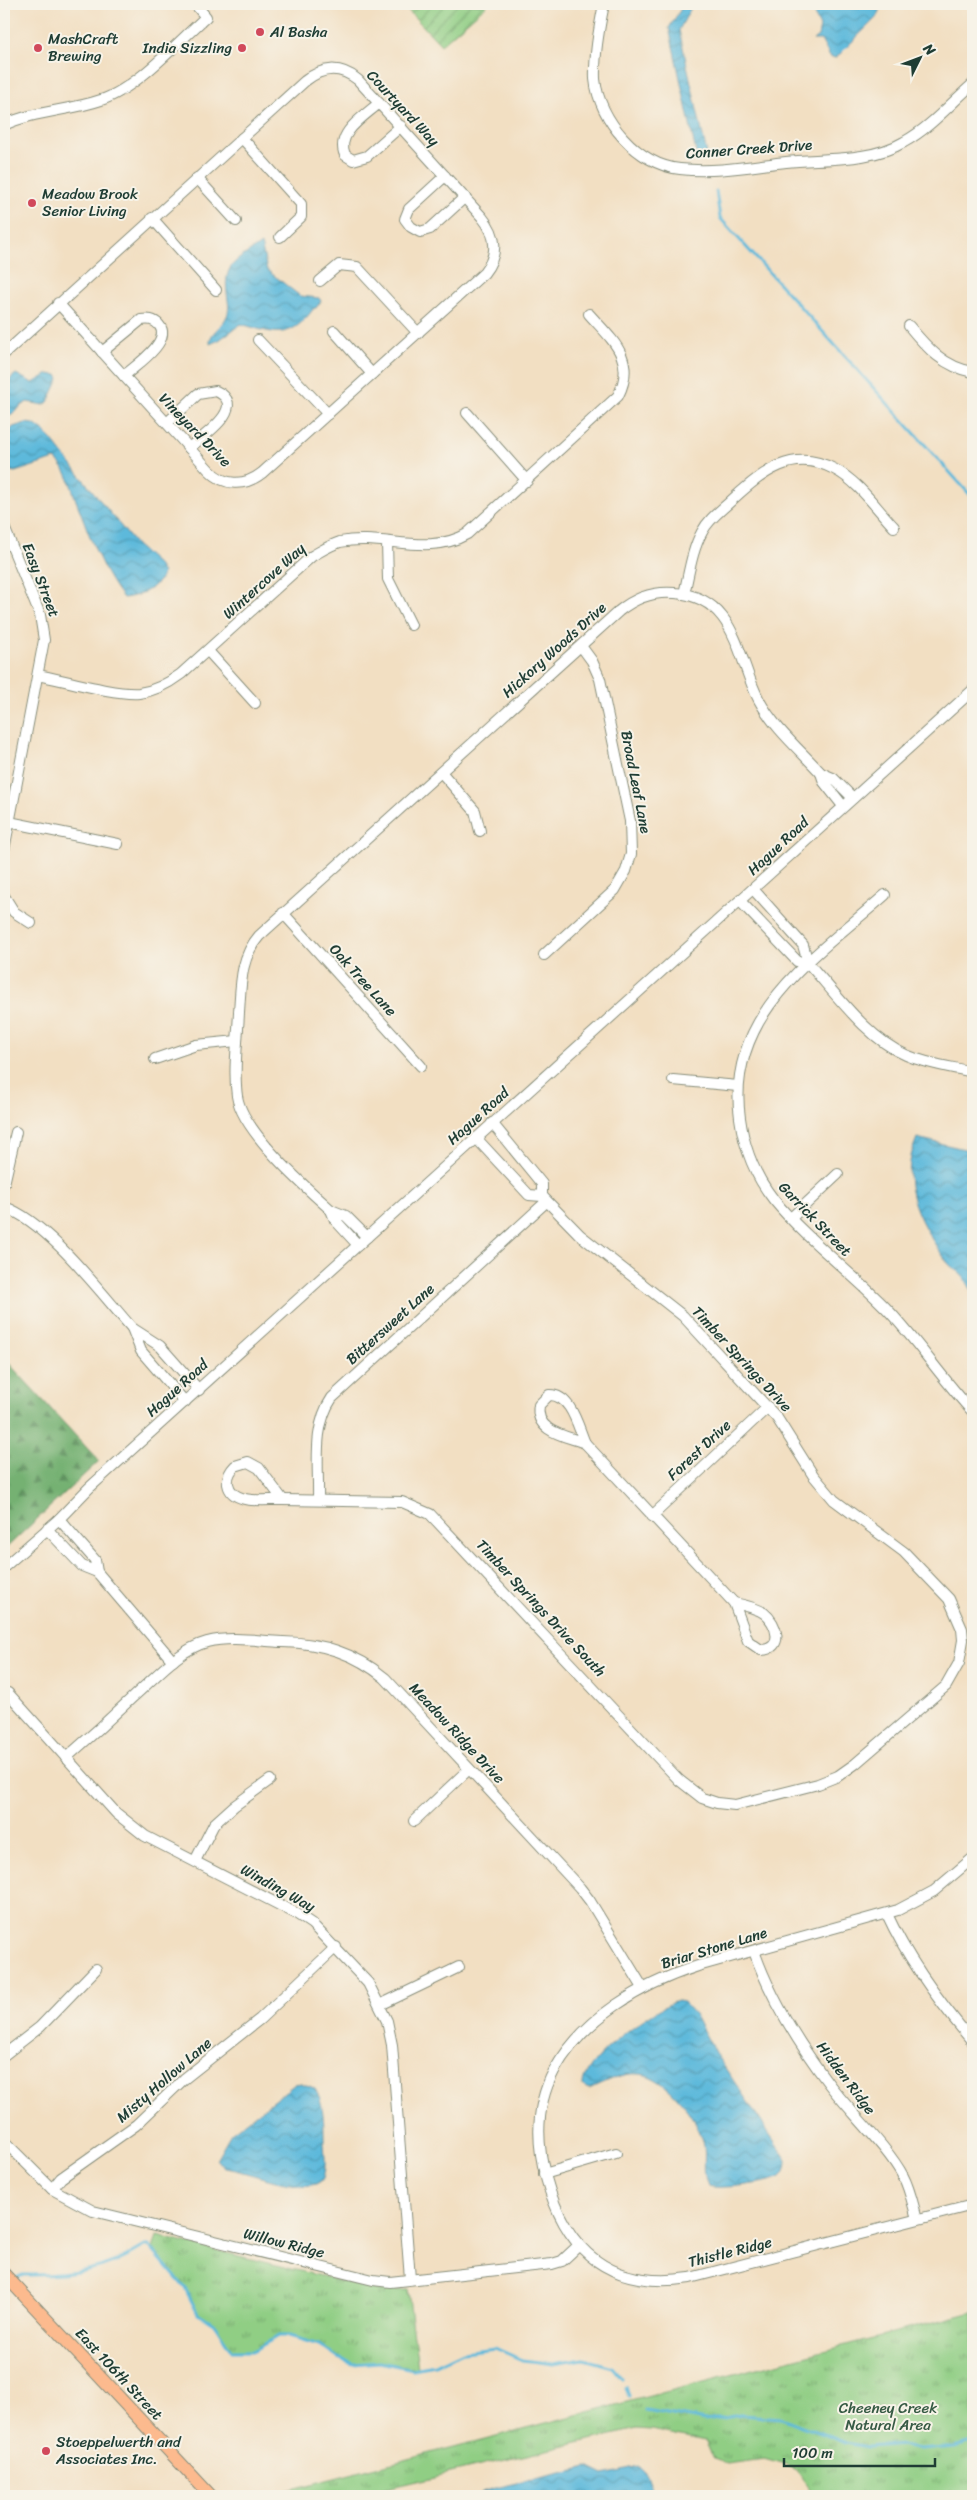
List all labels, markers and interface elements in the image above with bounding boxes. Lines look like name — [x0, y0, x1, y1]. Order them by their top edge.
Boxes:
place label: Al Basha — [269, 19, 328, 45]
place label: MashCraft Brewing — [48, 26, 119, 69]
marker: Al Basha — [254, 26, 266, 38]
north arrow — [894, 32, 944, 82]
place label: India Sizzling — [142, 35, 232, 61]
text: N — [916, 37, 942, 62]
marker: MashCraft Brewing — [32, 42, 44, 54]
marker: India Sizzling — [236, 42, 248, 54]
street label: Courtyard Way — [360, 63, 446, 153]
street label: Conner Creek Drive — [685, 132, 813, 166]
place label: Meadow Brook Senior Living — [42, 181, 139, 224]
marker: Meadow Brook Senior Living — [26, 197, 38, 209]
street label: Vineyard Drive — [152, 386, 238, 474]
street label: Wintercove Way — [216, 536, 312, 626]
street label: Easy Street — [15, 539, 67, 621]
street label: Hickory Woods Drive — [496, 596, 612, 704]
street label: Broad Leaf Lane — [613, 728, 659, 836]
street label: Hague Road — [741, 809, 816, 882]
street label: Oak Tree Lane — [323, 937, 403, 1023]
street label: Hague Road — [441, 1080, 516, 1151]
street label: Garrick Street — [772, 1175, 858, 1263]
street label: Bittersweet Lane — [340, 1277, 440, 1371]
street label: Timber Springs Drive — [685, 1300, 799, 1418]
street label: Hague Road — [140, 1352, 215, 1423]
street label: Forest Drive — [661, 1413, 737, 1487]
street label: Timber Springs Drive South — [470, 1533, 612, 1683]
street label: Meadow Ridge Drive — [403, 1676, 511, 1790]
street label: Winding Way — [236, 1857, 320, 1919]
street label: Briar Stone Lane — [658, 1920, 770, 1976]
street label: Misty Hollow Lane — [110, 2031, 218, 2129]
street label: Hidden Ridge — [810, 2036, 883, 2121]
street label: Willow Ridge — [241, 2220, 327, 2266]
street label: Thistle Ridge — [685, 2229, 775, 2275]
street label: East 106th Street — [69, 2321, 170, 2427]
park label: Cheeney Creek Natural Area — [839, 2395, 937, 2438]
place label: Stoeppelwerth and Associates Inc. — [55, 2429, 182, 2472]
scale bar — [784, 2435, 936, 2467]
text: 100 m — [792, 2440, 833, 2466]
marker: Stoeppelwerth and Associates Inc. — [40, 2445, 52, 2457]

